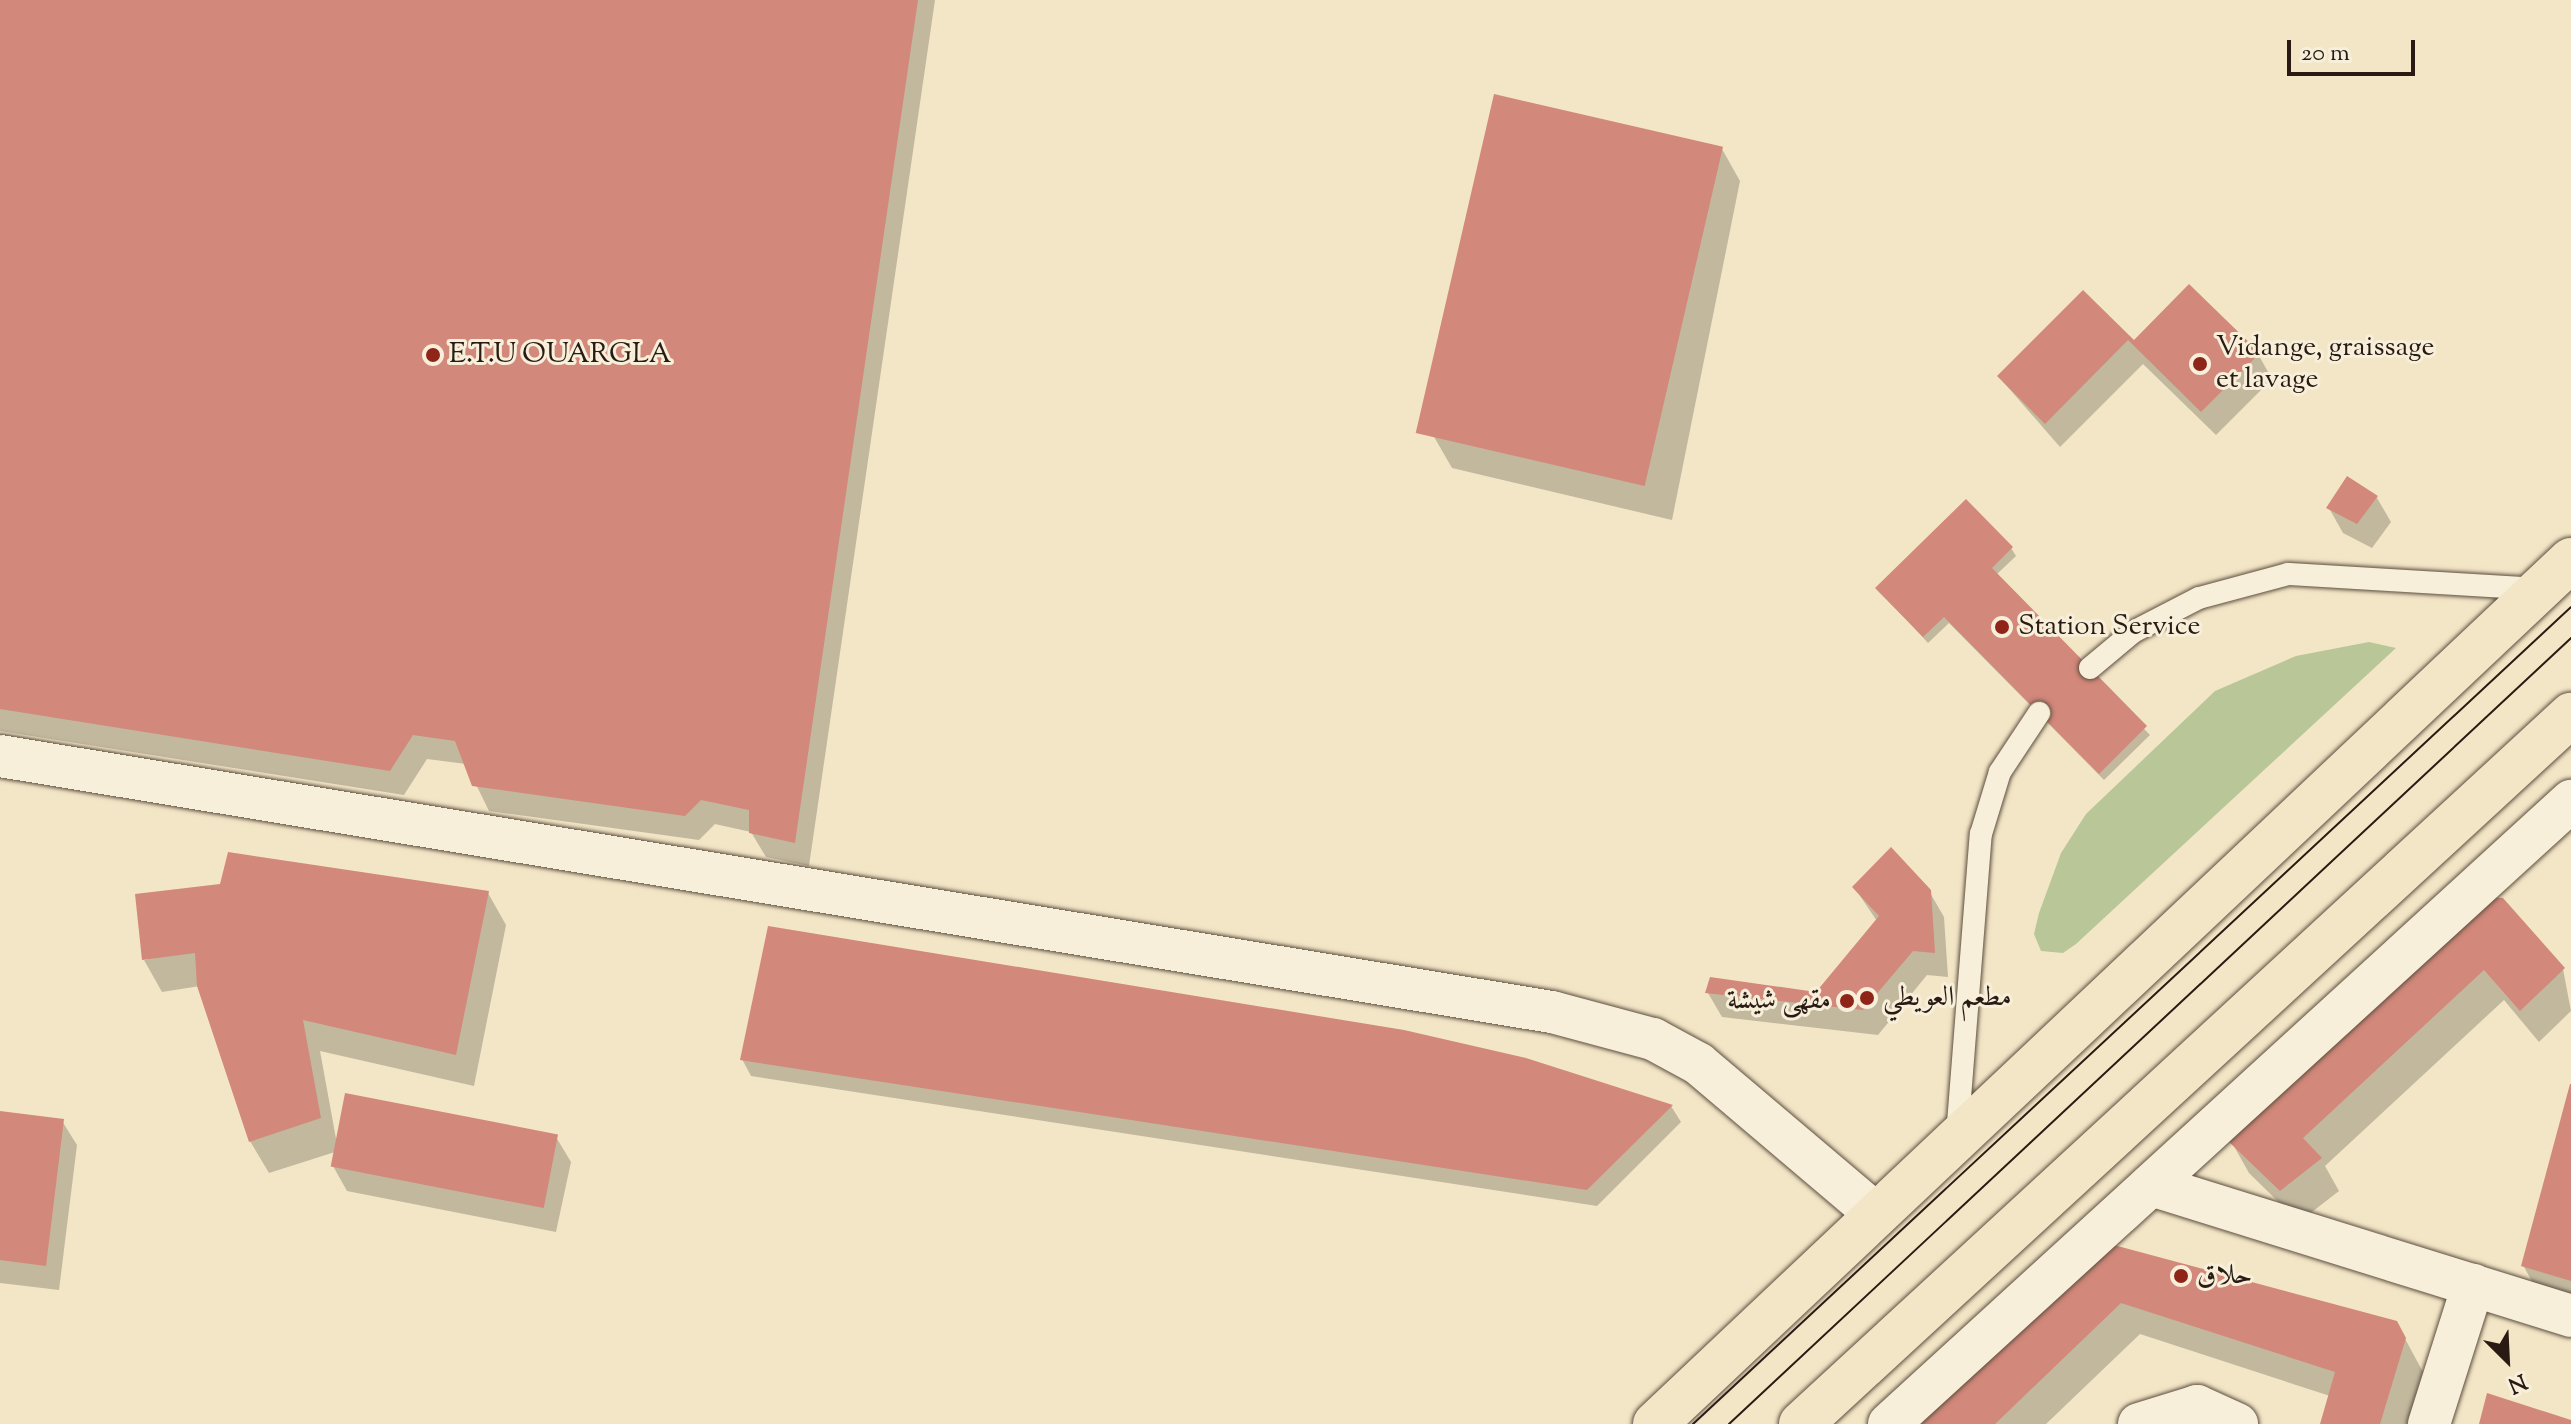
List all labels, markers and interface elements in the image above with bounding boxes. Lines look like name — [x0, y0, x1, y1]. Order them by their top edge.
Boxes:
scale bar — [2291, 24, 2419, 74]
text: 20 m — [2301, 37, 2350, 71]
place label: Vidange, graissage et lavage — [2216, 331, 2435, 397]
place label: E.T.U OUARGLA — [449, 338, 672, 372]
marker: E.T.U OUARGLA — [424, 346, 442, 364]
marker: Vidange, graissage et lavage — [2191, 355, 2209, 373]
place label: Station Service — [2018, 610, 2201, 644]
marker: Station Service — [1993, 618, 2011, 636]
place label: مطعم العويطي — [1883, 981, 2012, 1015]
place label: مقهى شيشة — [1727, 984, 1831, 1018]
marker: مطعم العويطي — [1858, 989, 1876, 1007]
marker: مقهى شيشة — [1838, 992, 1856, 1010]
place label: حلاق — [2197, 1259, 2253, 1293]
marker: حلاق — [2172, 1267, 2190, 1285]
north arrow — [2467, 1320, 2547, 1400]
text: N — [2502, 1364, 2531, 1400]

